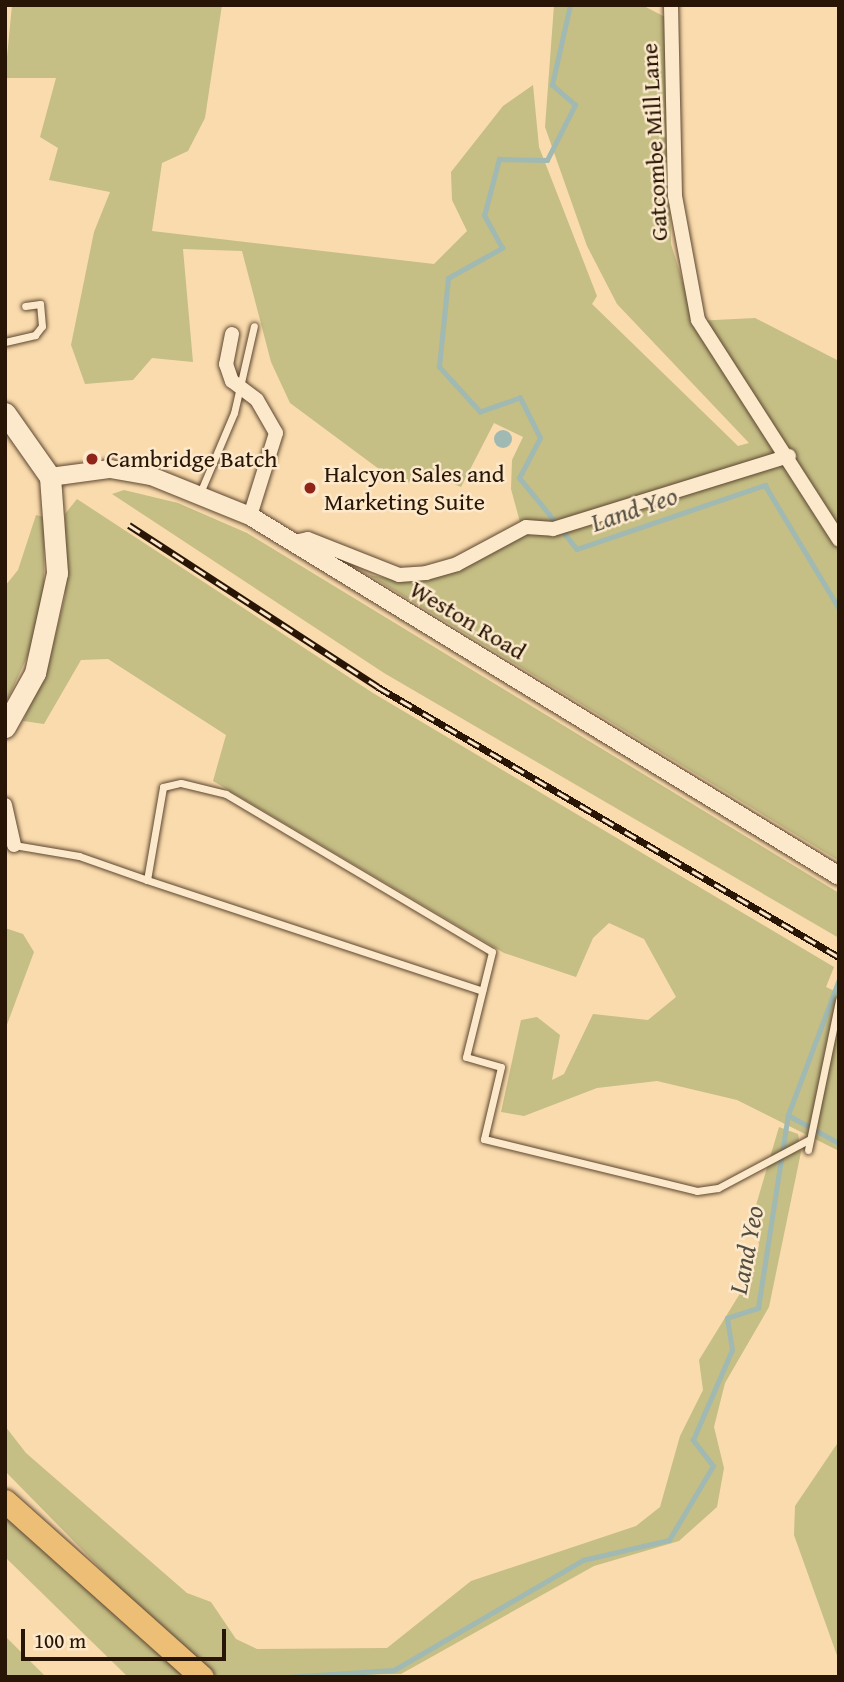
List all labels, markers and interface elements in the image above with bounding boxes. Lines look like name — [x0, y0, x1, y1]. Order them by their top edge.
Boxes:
street label: Gatcombe Mill Lane — [634, 42, 674, 242]
place label: Cambridge Batch — [106, 445, 278, 473]
marker: Cambridge Batch — [84, 451, 100, 467]
place label: Halcyon Sales and Marketing Suite — [324, 460, 505, 516]
marker: Halcyon Sales and Marketing Suite — [302, 480, 318, 496]
water label: Land Yeo — [587, 480, 681, 538]
street label: Weston Road — [405, 574, 531, 666]
water label: Land Yeo — [722, 1203, 770, 1297]
scale bar — [24, 1616, 229, 1660]
text: 100 m — [34, 1625, 86, 1656]

